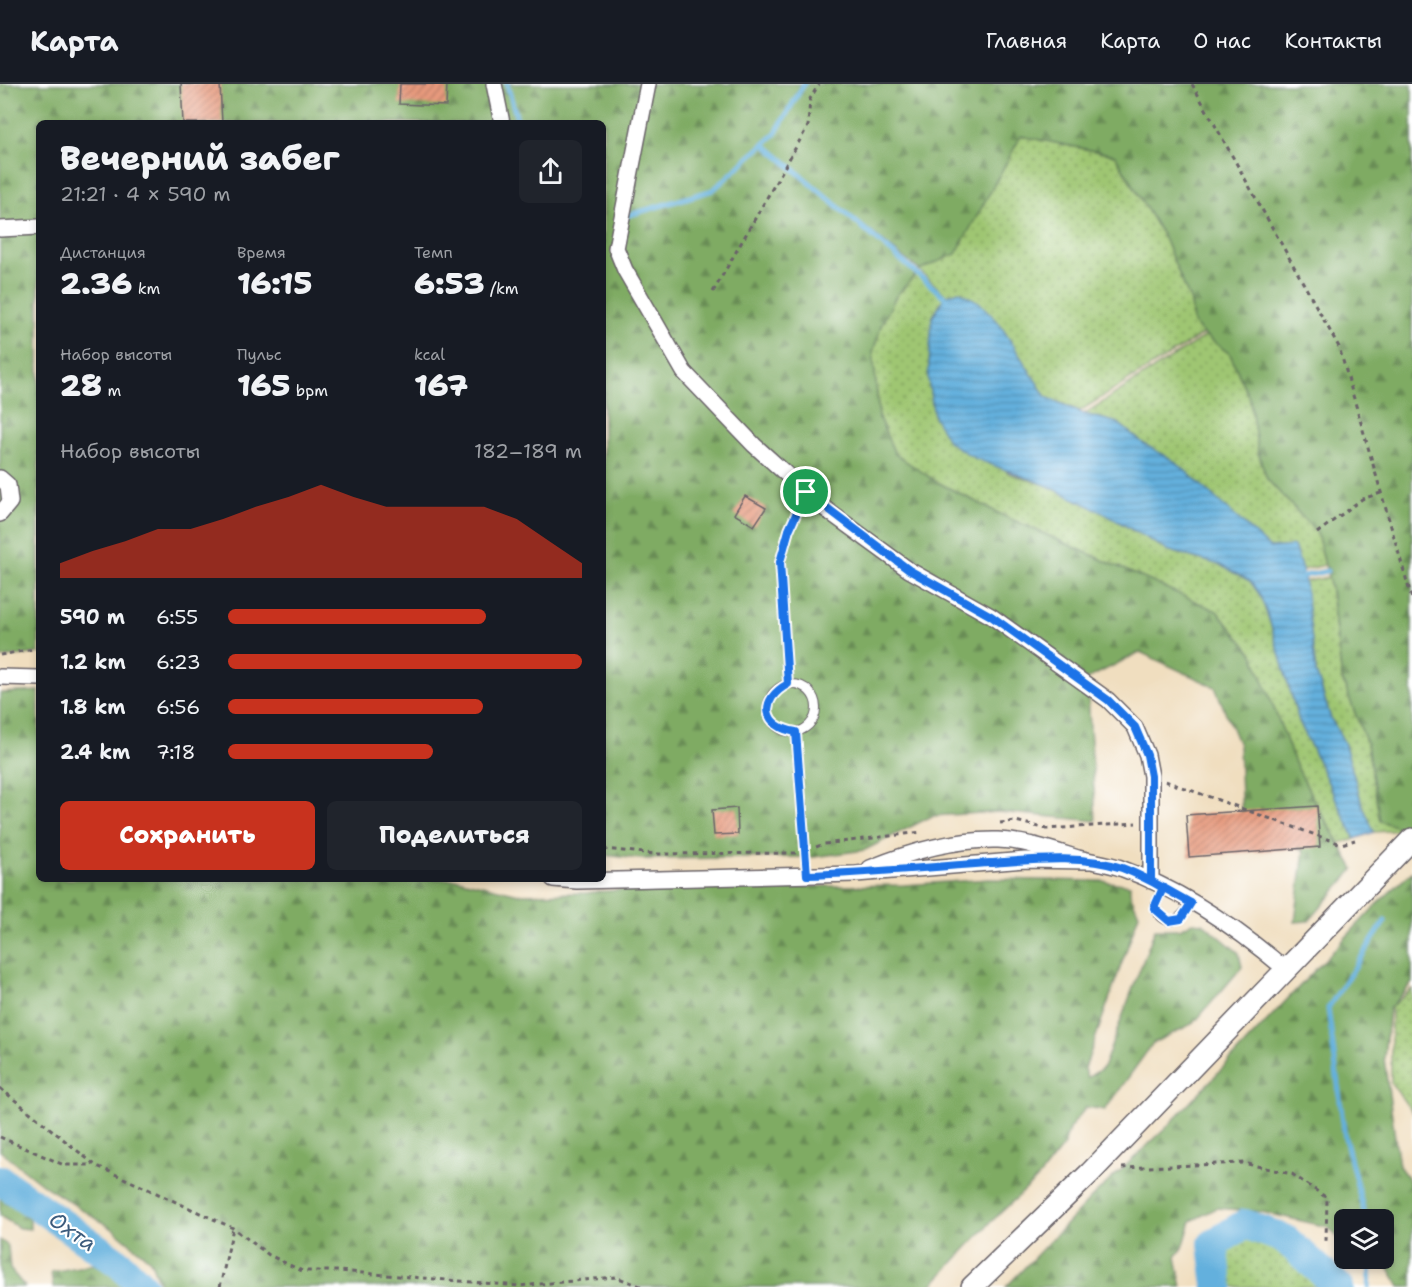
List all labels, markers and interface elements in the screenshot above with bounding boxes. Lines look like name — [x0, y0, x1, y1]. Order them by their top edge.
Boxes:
text: Карта — [30, 22, 119, 60]
text: Главная — [986, 27, 1067, 55]
text: Карта — [1100, 27, 1160, 55]
text: О нас — [1193, 27, 1251, 55]
text: Контакты — [1284, 27, 1382, 55]
text: Вечерний забег — [60, 136, 340, 181]
button: share — [519, 140, 582, 203]
text: 21:21 · 4 × 590 m — [60, 181, 230, 207]
text: Дистанция — [60, 242, 146, 263]
text: Время — [237, 242, 286, 263]
text: Темп — [414, 242, 453, 263]
text: 2.36 — [60, 263, 132, 304]
text: 16:15 — [237, 263, 312, 304]
text: 6:53 — [414, 263, 485, 304]
text: km — [132, 278, 160, 299]
text: /km — [485, 278, 519, 299]
text: Набор высоты — [60, 344, 172, 365]
text: Пульс — [237, 344, 282, 365]
text: kcal — [414, 344, 445, 365]
text: 28 — [60, 365, 102, 406]
text: 165 — [237, 365, 290, 406]
text: 167 — [414, 365, 468, 406]
text: m — [102, 380, 121, 401]
text: bpm — [290, 380, 328, 401]
text: Набор высоты — [60, 438, 200, 464]
text: 182–189 m — [474, 438, 582, 464]
pin — [780, 466, 831, 517]
icon: arrive — [789, 475, 822, 508]
text: 590 m — [60, 604, 125, 630]
text: 6:55 — [156, 604, 198, 630]
text: 1.2 km — [60, 649, 126, 675]
text: 6:23 — [156, 649, 201, 675]
text: 1.8 km — [60, 694, 126, 720]
text: 6:56 — [156, 694, 200, 720]
text: 2.4 km — [60, 739, 130, 765]
text: 7:18 — [156, 739, 195, 765]
button: Сохранить — [60, 801, 315, 870]
button: Поделиться — [327, 801, 582, 870]
water label: Охта — [43, 1205, 102, 1258]
map controls — [1334, 1209, 1394, 1269]
button: layers — [1334, 1209, 1394, 1269]

